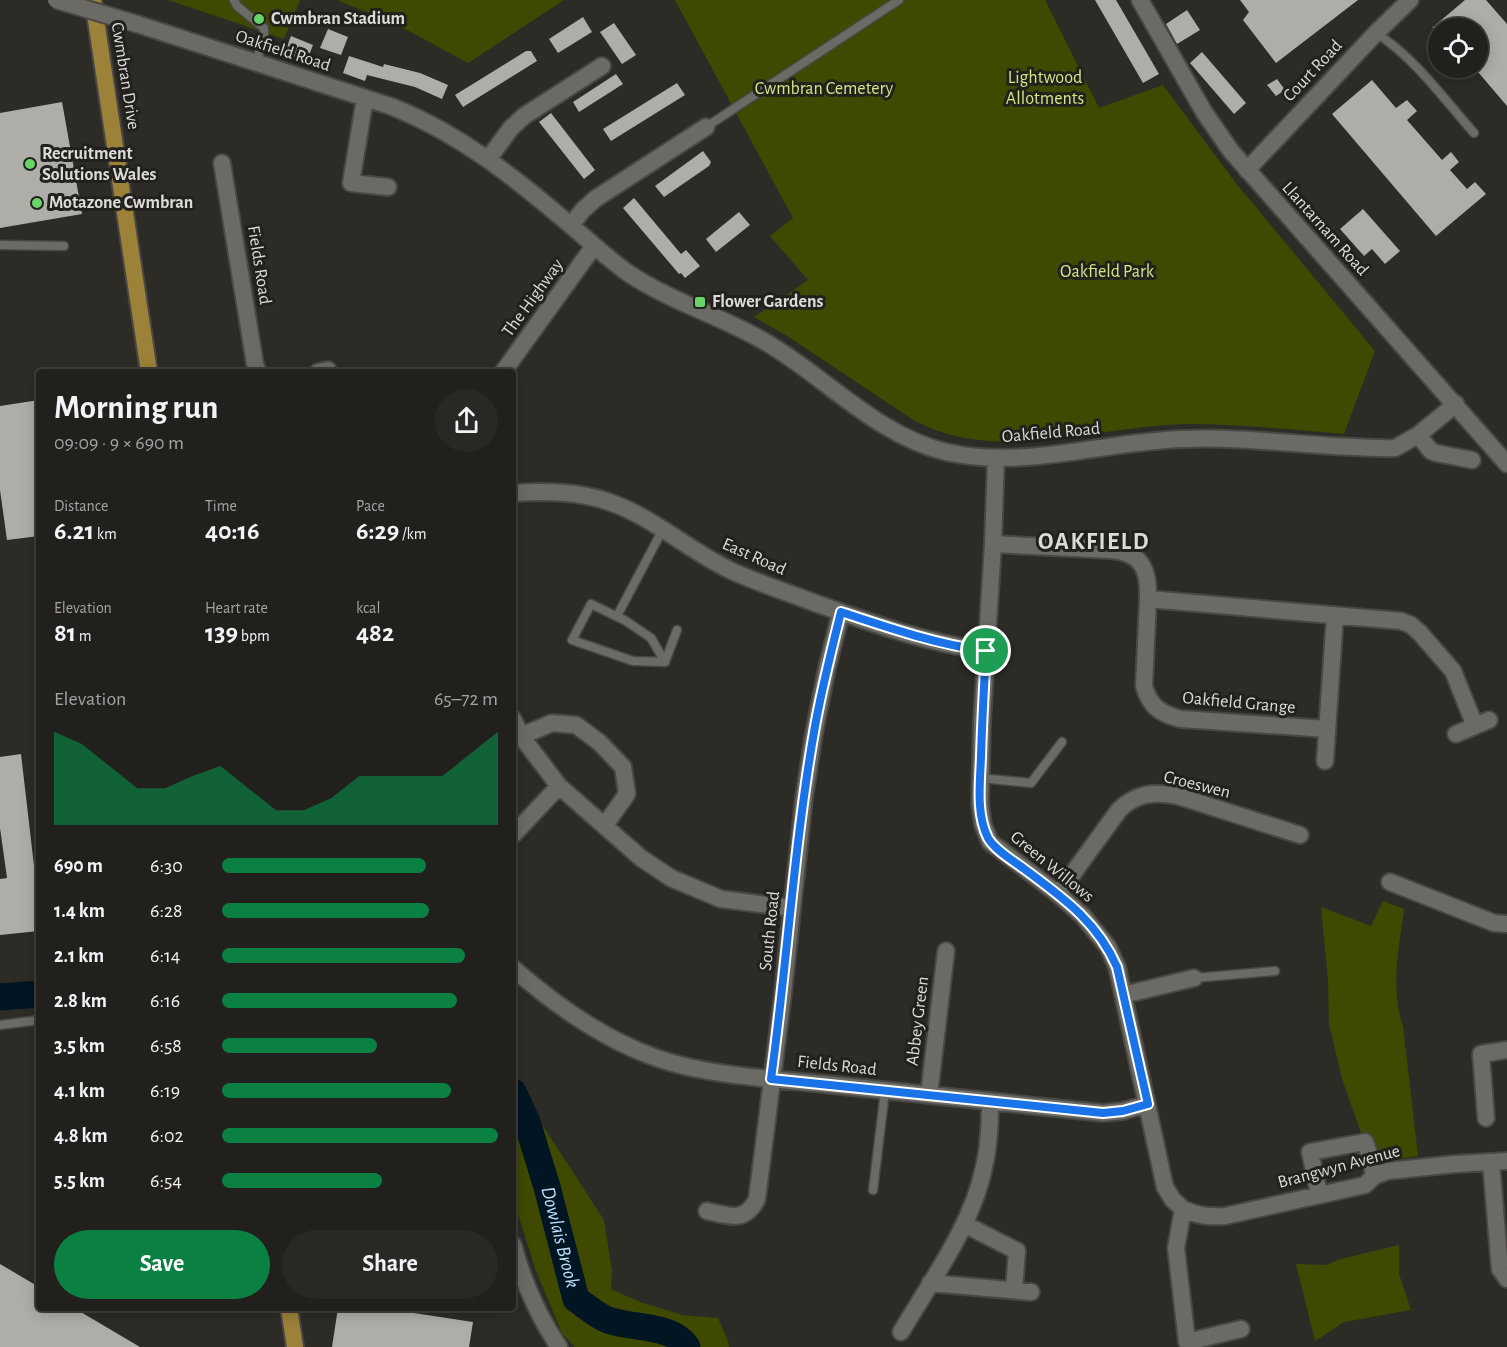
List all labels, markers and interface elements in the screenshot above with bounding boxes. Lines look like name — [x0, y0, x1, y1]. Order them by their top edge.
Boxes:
place label: Cwmbran Stadium — [271, 10, 405, 28]
marker: Cwmbran Stadium — [252, 12, 266, 26]
map controls — [1428, 18, 1488, 78]
button: locate — [1428, 18, 1488, 78]
street label: Cwmbran Drive — [108, 21, 142, 131]
street label: Oakfield Road — [233, 27, 333, 75]
street label: Court Road — [1280, 37, 1346, 105]
park label: Lightwood Allotments — [1006, 69, 1084, 108]
park label: Cwmbran Cemetery — [755, 80, 893, 98]
place label: Recruitment Solutions Wales — [42, 145, 157, 184]
marker: Recruitment Solutions Wales — [23, 157, 37, 171]
street label: Llantarnam Road — [1278, 179, 1372, 279]
place label: Motazone Cwmbran — [49, 194, 193, 212]
marker: Motazone Cwmbran — [30, 196, 44, 210]
street label: Fields Road — [244, 224, 274, 306]
street label: The Highway — [499, 256, 567, 340]
park label: Oakfield Park — [1060, 263, 1155, 281]
place label: Flower Gardens — [712, 293, 823, 311]
marker: Flower Gardens — [693, 295, 707, 309]
button: share — [435, 389, 498, 452]
text: Morning run — [54, 392, 218, 425]
street label: Oakfield Road — [1001, 420, 1101, 446]
text: 09:09 · 9 × 690 m — [54, 433, 184, 453]
text: Distance — [54, 498, 108, 514]
text: Time — [205, 498, 237, 514]
text: Pace — [356, 498, 385, 514]
text: 6.21 — [54, 518, 94, 544]
text: 40:16 — [205, 518, 260, 544]
text: 6:29 — [356, 518, 399, 544]
text: km — [94, 526, 117, 542]
text: /km — [399, 526, 427, 542]
district label: OAKFIELD — [1038, 530, 1150, 554]
street label: East Road — [719, 535, 789, 579]
text: Elevation — [54, 600, 112, 616]
text: Heart rate — [205, 600, 268, 616]
text: kcal — [356, 600, 380, 616]
text: 81 — [54, 620, 76, 646]
text: 139 — [205, 620, 238, 646]
text: 482 — [356, 620, 394, 646]
pin — [960, 625, 1011, 676]
text: m — [76, 628, 92, 644]
text: bpm — [238, 628, 270, 644]
icon: arrive — [969, 634, 1002, 667]
text: Elevation — [54, 689, 126, 709]
text: 65–72 m — [434, 689, 498, 709]
street label: Oakfield Grange — [1182, 689, 1296, 717]
street label: Croeswen — [1162, 768, 1232, 802]
street label: Green Willows — [1007, 828, 1097, 906]
text: 690 m — [54, 856, 103, 876]
text: 6:30 — [150, 856, 183, 876]
street label: South Road — [757, 890, 783, 972]
text: 1.4 km — [54, 901, 105, 921]
text: 6:28 — [150, 901, 183, 921]
text: 2.1 km — [54, 946, 104, 966]
text: 6:14 — [150, 946, 180, 966]
street label: Abbey Green — [904, 975, 932, 1067]
text: 2.8 km — [54, 991, 107, 1011]
text: 6:16 — [150, 991, 180, 1011]
text: 3.5 km — [54, 1036, 105, 1056]
text: 6:58 — [150, 1036, 182, 1056]
street label: Fields Road — [796, 1053, 878, 1079]
text: 4.1 km — [54, 1081, 105, 1101]
text: 6:19 — [150, 1081, 180, 1101]
text: 4.8 km — [54, 1126, 108, 1146]
text: 6:02 — [150, 1126, 184, 1146]
street label: Brangwyn Avenue — [1276, 1142, 1402, 1192]
text: 5.5 km — [54, 1171, 105, 1191]
text: 6:54 — [150, 1171, 182, 1191]
water label: Dowlais Brook — [537, 1185, 583, 1290]
button: Save — [54, 1230, 270, 1299]
button: Share — [282, 1230, 498, 1299]

